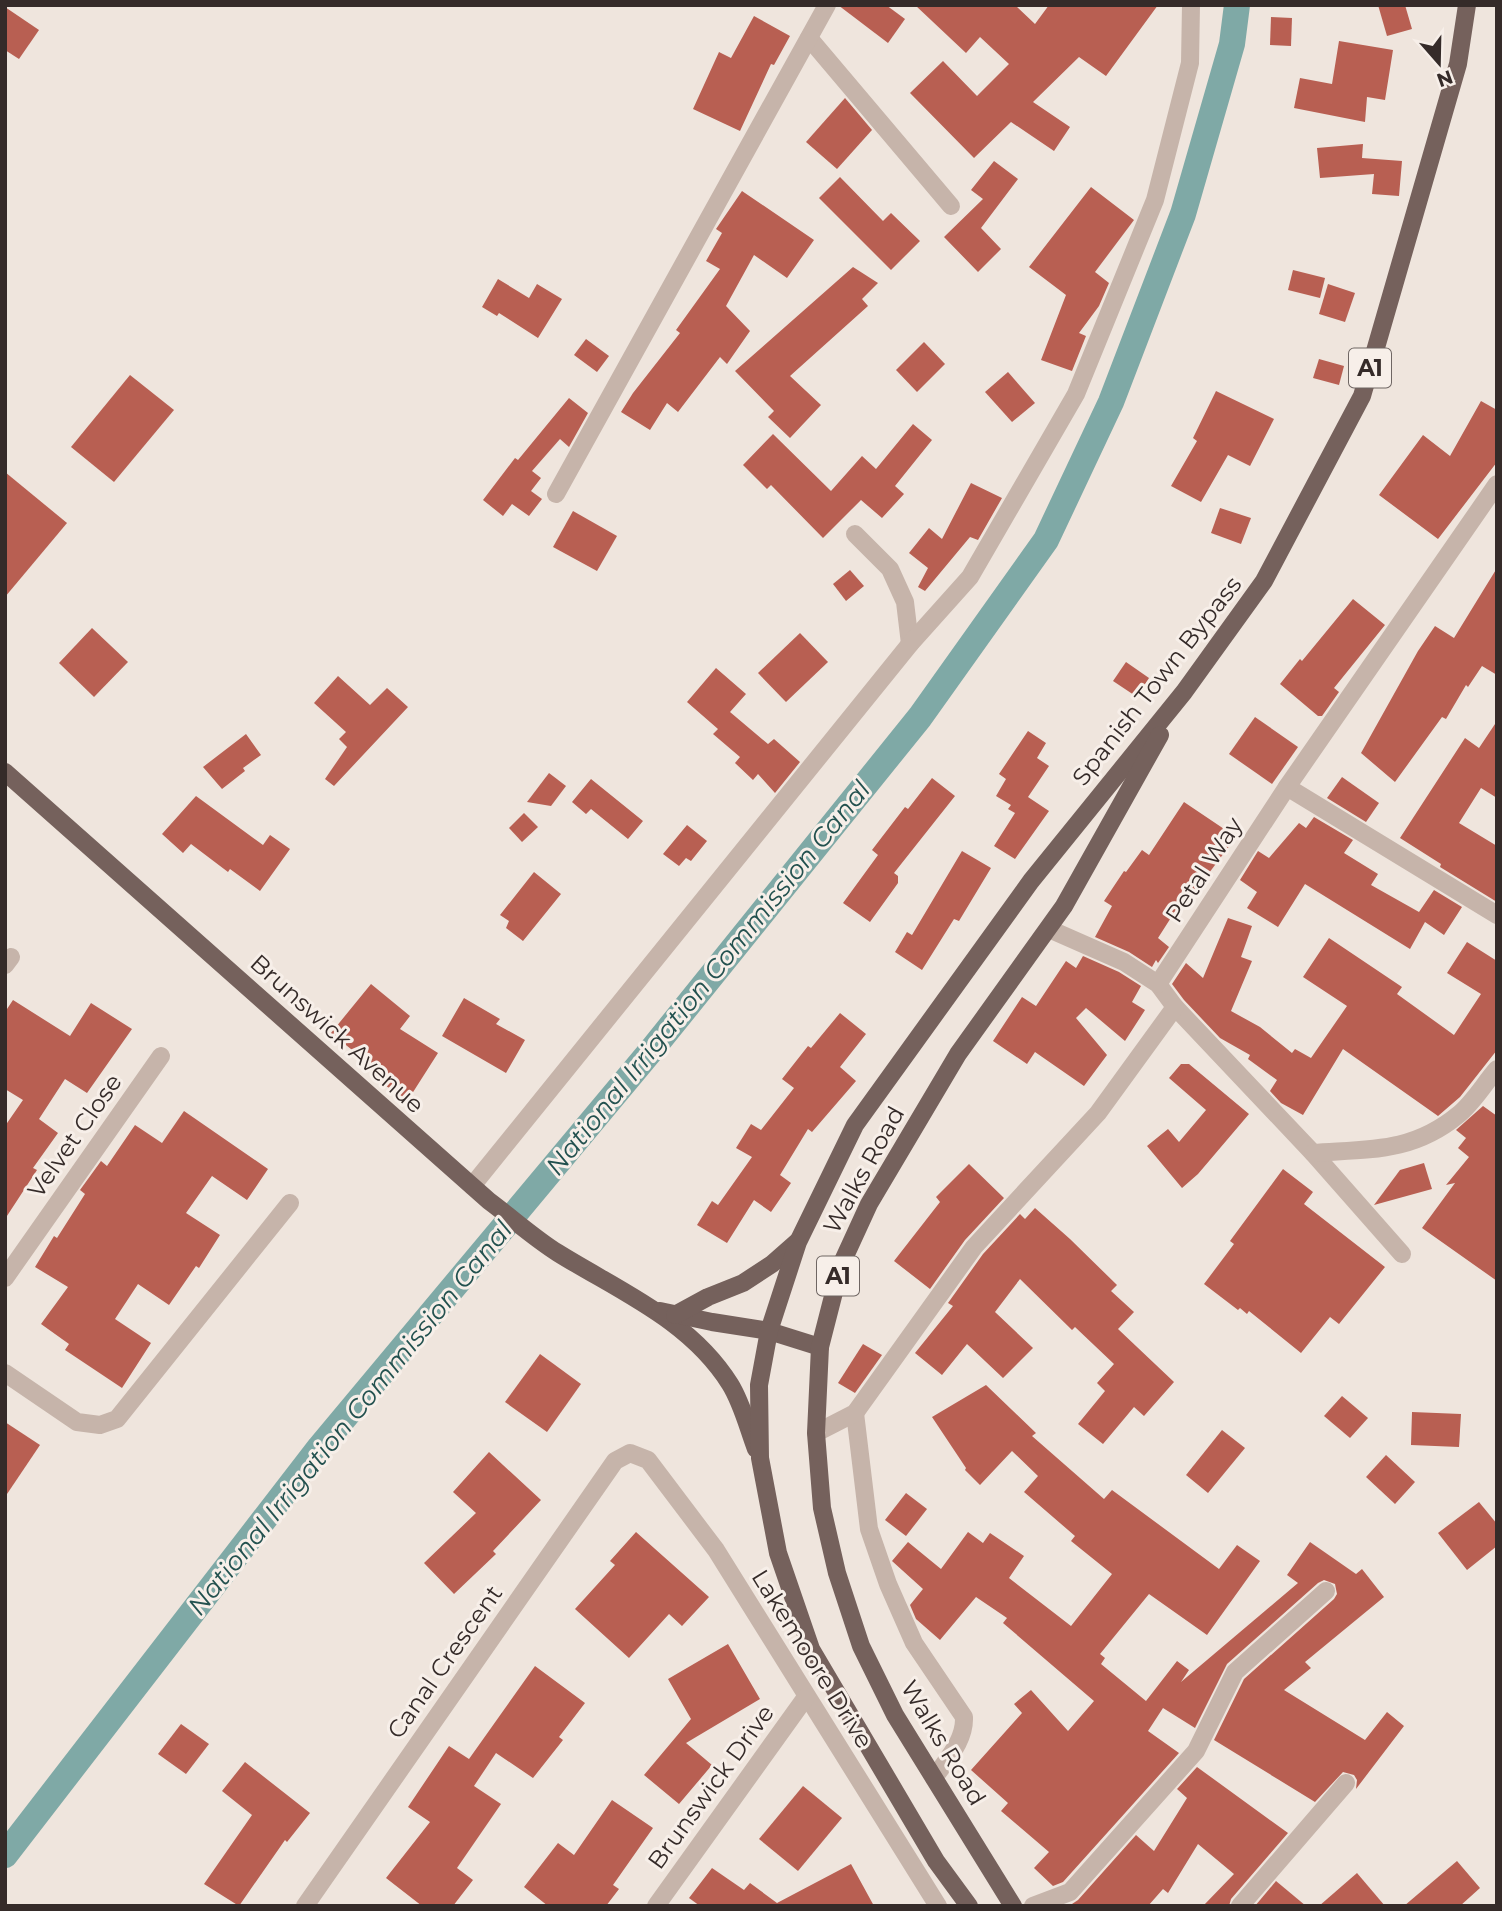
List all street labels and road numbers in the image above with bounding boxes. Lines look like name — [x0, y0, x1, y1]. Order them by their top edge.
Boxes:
road number: A1 — [1349, 348, 1391, 388]
street label: Spanish Town Bypass — [1066, 570, 1247, 791]
street label: Petal Way — [1159, 812, 1248, 928]
street label: Brunswick Avenue — [245, 948, 430, 1119]
street label: Velvet Close — [21, 1068, 128, 1203]
street label: Walks Road — [817, 1101, 910, 1238]
road number: A1 — [817, 1256, 859, 1296]
street label: Lakemoore Drive — [746, 1564, 879, 1753]
street label: Canal Crescent — [381, 1579, 508, 1744]
street label: Walks Road — [895, 1675, 992, 1811]
street label: Brunswick Drive — [641, 1699, 780, 1874]

